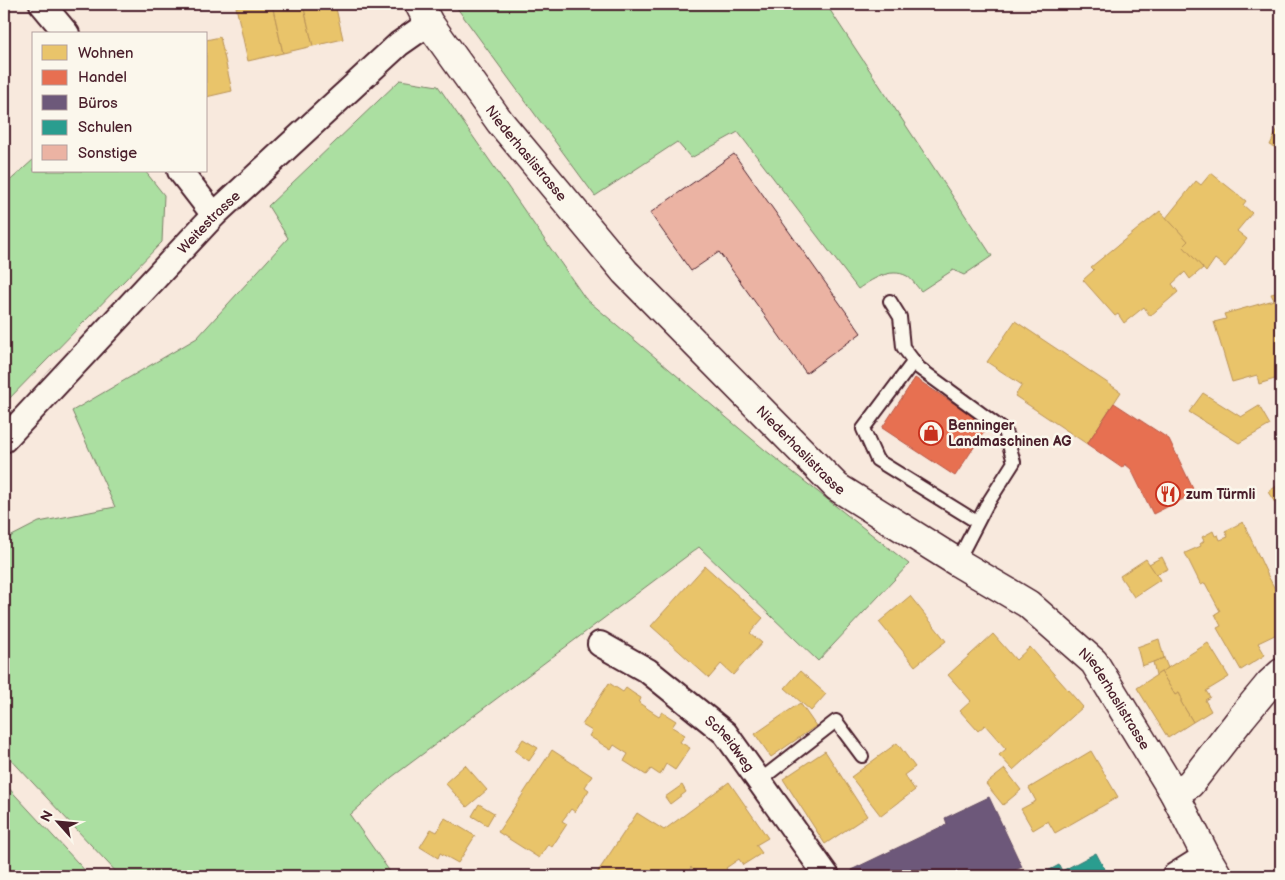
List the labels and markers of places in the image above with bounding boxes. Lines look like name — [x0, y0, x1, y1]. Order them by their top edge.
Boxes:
place label: Benninger Landmaschinen AG — [948, 417, 1072, 450]
shop icon: Benninger Landmaschinen AG — [918, 420, 944, 446]
restaurant icon: zum Türmli — [1155, 481, 1181, 507]
place label: zum Türmli — [1186, 486, 1255, 503]

